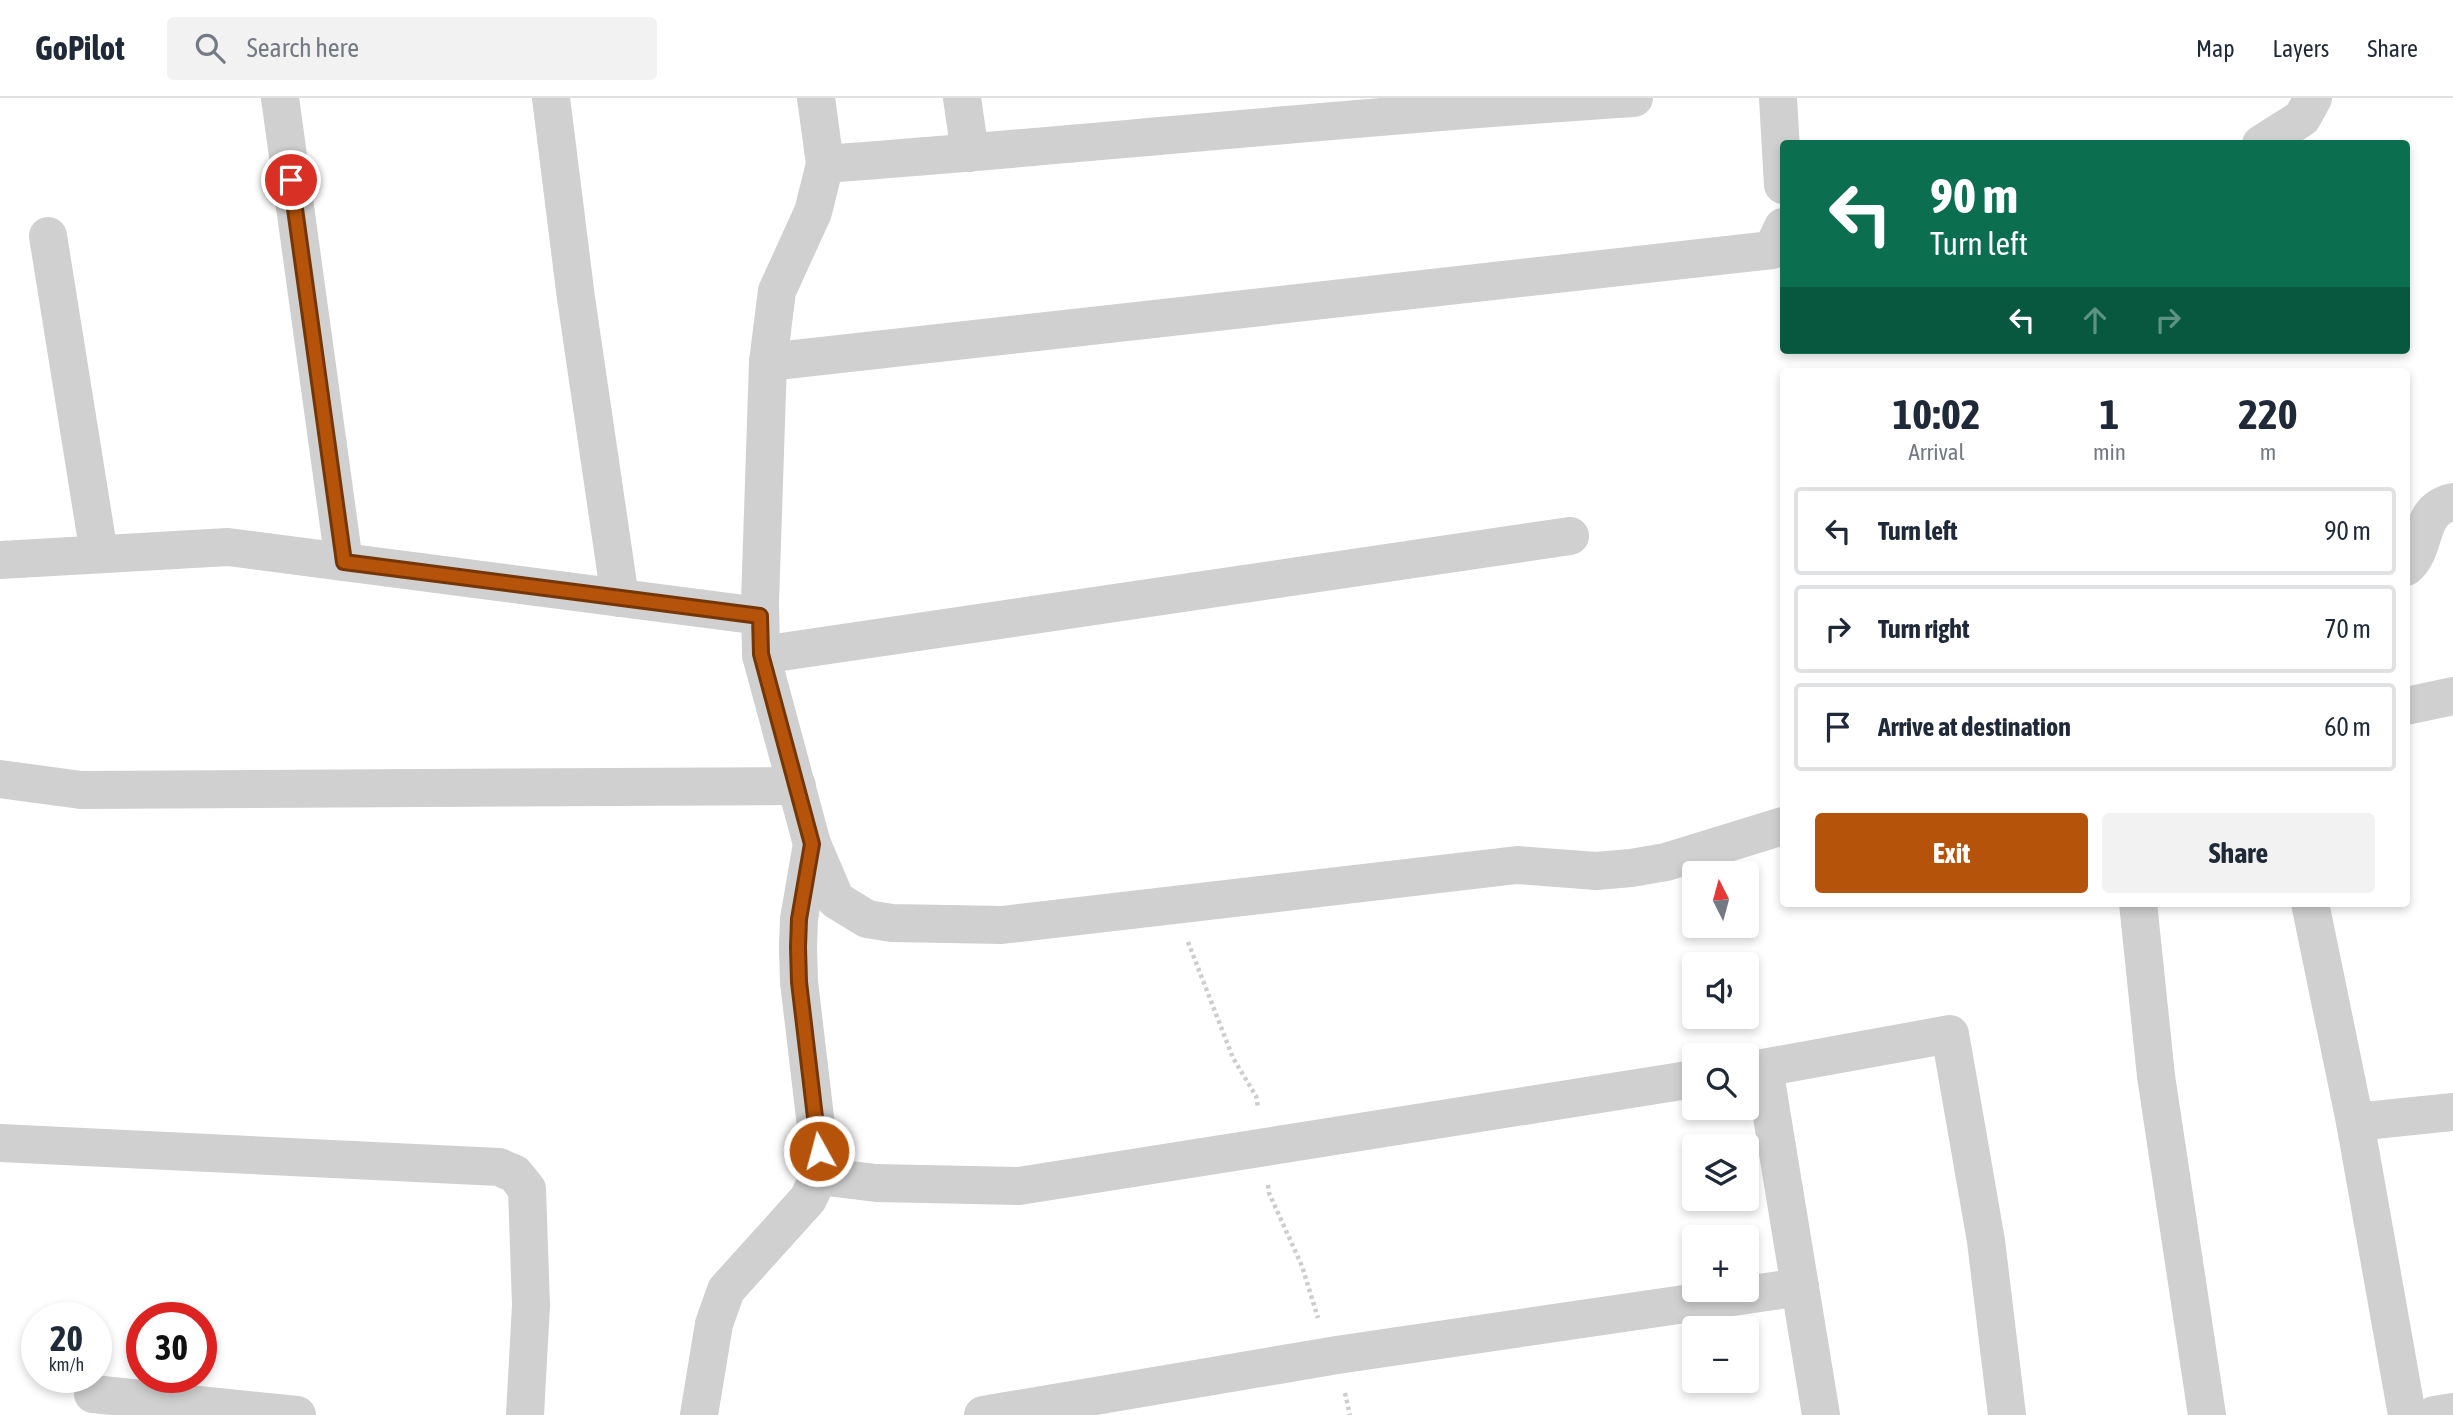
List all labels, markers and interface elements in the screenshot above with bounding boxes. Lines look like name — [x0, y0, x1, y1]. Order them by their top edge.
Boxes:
search box — [167, 17, 657, 80]
text: GoPilot — [35, 29, 125, 67]
icon: search — [191, 29, 229, 67]
text: Search here — [247, 33, 359, 63]
text: Map — [2196, 35, 2235, 62]
text: Layers — [2273, 35, 2329, 62]
text: Share — [2367, 35, 2418, 62]
pin — [261, 150, 321, 210]
icon: arrive — [272, 161, 310, 199]
text: 90 m — [1930, 167, 2018, 223]
icon: left — [1815, 168, 1906, 259]
text: Turn left — [1930, 225, 2028, 262]
icon: left — [2003, 301, 2041, 339]
icon: ahead — [2076, 301, 2114, 339]
icon: right — [2149, 301, 2187, 339]
text: 10:02 — [1892, 390, 1981, 438]
text: 1 — [2100, 390, 2119, 438]
text: 220 — [2238, 390, 2298, 438]
text: Arrival — [1908, 439, 1965, 465]
text: min — [2093, 439, 2126, 465]
text: m — [2260, 439, 2276, 465]
icon: left — [1819, 512, 1857, 550]
text: Turn left — [1878, 516, 1958, 546]
text: 90 m — [2324, 516, 2371, 546]
icon: right — [1819, 610, 1857, 648]
text: Turn right — [1878, 614, 1969, 644]
text: 70 m — [2324, 614, 2371, 644]
icon: arrive — [1819, 708, 1857, 746]
text: Arrive at destination — [1878, 712, 2071, 742]
text: 60 m — [2324, 712, 2371, 742]
button: Exit — [1815, 813, 2088, 893]
button: Share — [2102, 813, 2375, 893]
north arrow — [1682, 861, 1759, 938]
map controls — [1682, 861, 1759, 1393]
button: sound — [1682, 952, 1759, 1029]
button: search — [1682, 1043, 1759, 1120]
position arrow — [782, 1114, 856, 1188]
button: layers — [1682, 1134, 1759, 1211]
button: + — [1682, 1225, 1759, 1302]
speed limit sign: 30 — [126, 1302, 217, 1393]
button: − — [1682, 1316, 1759, 1393]
text: 20 — [50, 1318, 83, 1358]
text: km/h — [49, 1354, 84, 1375]

